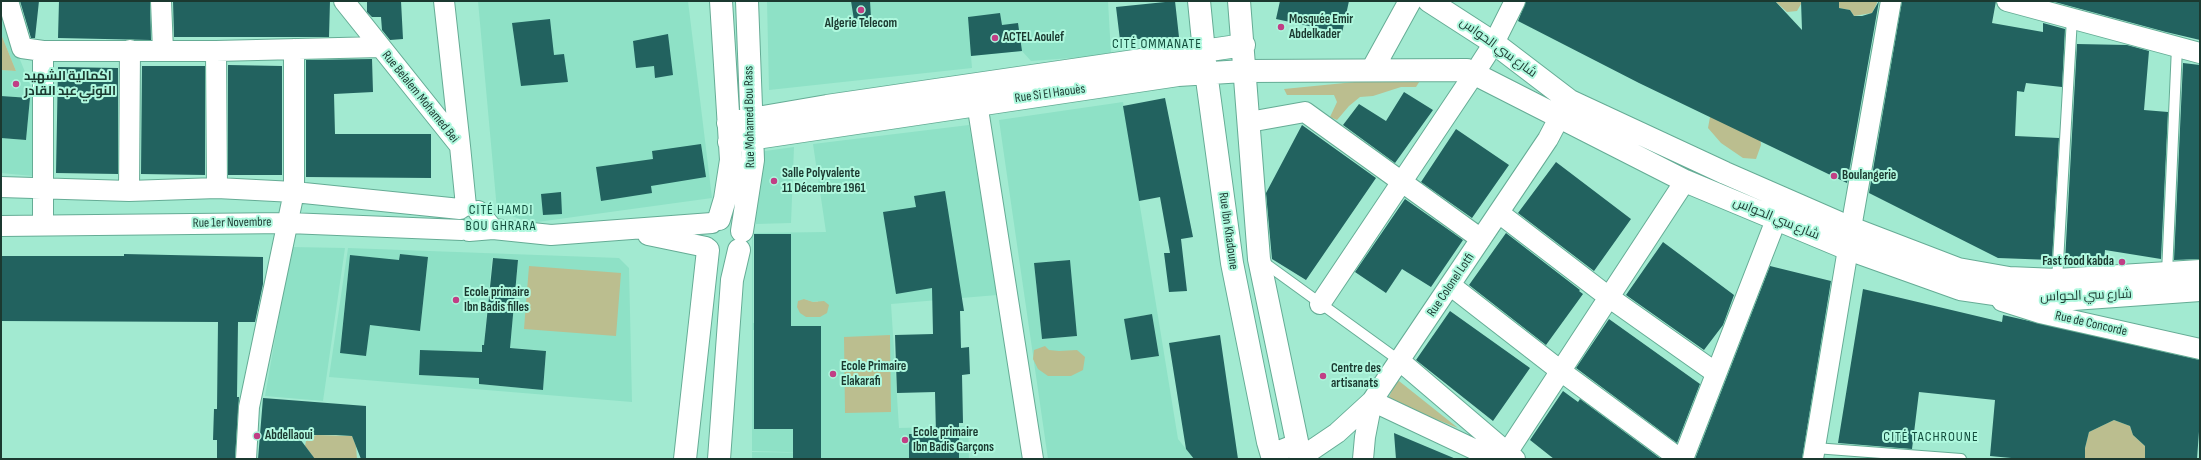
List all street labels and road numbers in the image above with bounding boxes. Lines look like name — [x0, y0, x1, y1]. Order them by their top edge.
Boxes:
street label: شارع سي الحواس — [1456, 15, 1540, 81]
street label: Rue Belalem Mohamed Bei — [378, 48, 462, 146]
street label: Rue Mohamed Bou Rass — [741, 66, 759, 168]
street label: Rue Si El Haouès — [1014, 81, 1086, 107]
street label: Rue Ibn Khadoune — [1215, 191, 1241, 271]
street label: شارع سي الحواس — [1730, 195, 1822, 243]
street label: Rue 1er Novembre — [192, 215, 272, 231]
street label: Rue Colonel Lotfi — [1424, 250, 1478, 320]
street label: شارع سي الحواس — [2040, 287, 2132, 305]
street label: Rue de Concorde — [2054, 308, 2128, 340]

